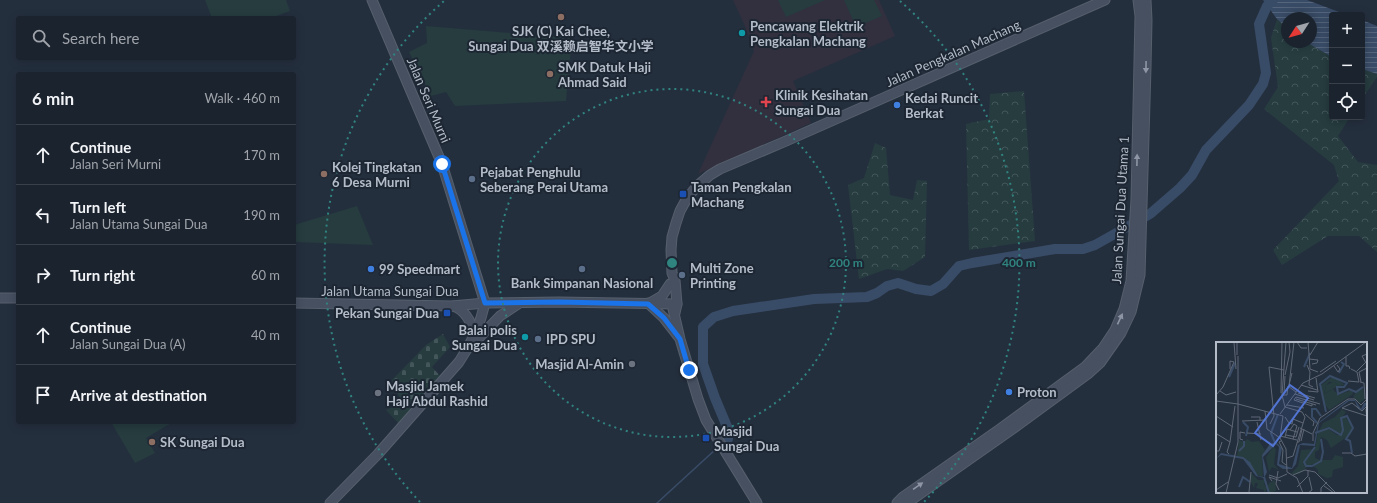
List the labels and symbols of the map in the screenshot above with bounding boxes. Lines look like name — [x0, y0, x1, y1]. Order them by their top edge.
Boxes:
marker: SJK (C) Kai Chee, Sungai Dua 双溪赖启智华文小学 — [556, 12, 566, 22]
north arrow — [1281, 12, 1317, 48]
street label: Jalan Pengkalan Machang — [883, 16, 1023, 90]
place label: Pencawang Elektrik Pengkalan Machang — [750, 18, 866, 49]
place label: SJK (C) Kai Chee, Sungai Dua 双溪赖启智华文小学 — [468, 23, 654, 54]
marker: Pencawang Elektrik Pengkalan Machang — [737, 28, 747, 38]
street label: Jalan Seri Murni — [404, 55, 454, 145]
place label: SMK Datuk Haji Ahmad Said — [557, 59, 651, 90]
one-way arrow — [1143, 61, 1150, 73]
marker: SMK Datuk Haji Ahmad Said — [545, 69, 555, 79]
place label: Klinik Kesihatan Sungai Dua — [775, 87, 868, 118]
place label: Kedai Runcit Berkat — [905, 90, 978, 121]
marker: Klinik Kesihatan Sungai Dua — [760, 96, 772, 108]
marker: Kedai Runcit Berkat — [892, 100, 902, 110]
street label: Jalan Sungai Dua Utama 1 — [1108, 136, 1132, 284]
one-way arrow — [1133, 154, 1140, 166]
route start — [433, 155, 451, 173]
place label: Kolej Tingkatan 6 Desa Murni — [332, 159, 422, 190]
place label: Pejabat Penghulu Seberang Perai Utama — [480, 164, 608, 195]
marker: Kolej Tingkatan 6 Desa Murni — [319, 169, 329, 179]
marker: Pejabat Penghulu Seberang Perai Utama — [467, 174, 477, 184]
place label: Taman Pengkalan Machang — [691, 179, 792, 210]
marker: Taman Pengkalan Machang — [678, 189, 688, 199]
text: 200 m — [829, 255, 863, 270]
text: 400 m — [1002, 255, 1036, 270]
centre of rings — [665, 256, 679, 270]
place label: Multi Zone Printing — [690, 260, 754, 291]
place label: 99 Speedmart — [379, 261, 460, 277]
marker: 99 Speedmart — [366, 264, 376, 274]
marker: Bank Simpanan Nasional — [577, 264, 587, 274]
marker: Multi Zone Printing — [677, 270, 687, 280]
place label: Bank Simpanan Nasional — [511, 275, 653, 291]
street label: Jalan Utama Sungai Dua — [321, 283, 459, 299]
place label: Pekan Sungai Dua — [335, 305, 439, 321]
marker: Pekan Sungai Dua — [442, 308, 452, 318]
one-way arrow — [1117, 313, 1123, 325]
place label: Balai polis Sungai Dua — [452, 322, 517, 353]
place label: IPD SPU — [546, 331, 596, 347]
marker: Balai polis Sungai Dua — [520, 332, 530, 342]
marker: IPD SPU — [533, 334, 543, 344]
inset map — [1216, 342, 1367, 493]
place label: Masjid Al-Amin — [535, 356, 624, 372]
marker: Masjid Al-Amin — [627, 359, 637, 369]
route end — [680, 361, 698, 379]
place label: Masjid Jamek Haji Abdul Rashid — [386, 378, 488, 409]
place label: Proton — [1017, 384, 1057, 400]
marker: Proton — [1004, 387, 1014, 397]
marker: Masjid Jamek Haji Abdul Rashid — [373, 388, 383, 398]
place label: Masjid Sungai Dua — [714, 423, 779, 454]
marker: Masjid Sungai Dua — [701, 433, 711, 443]
place label: SK Sungai Dua — [160, 434, 245, 450]
marker: SK Sungai Dua — [147, 437, 157, 447]
one-way arrow — [913, 482, 923, 490]

